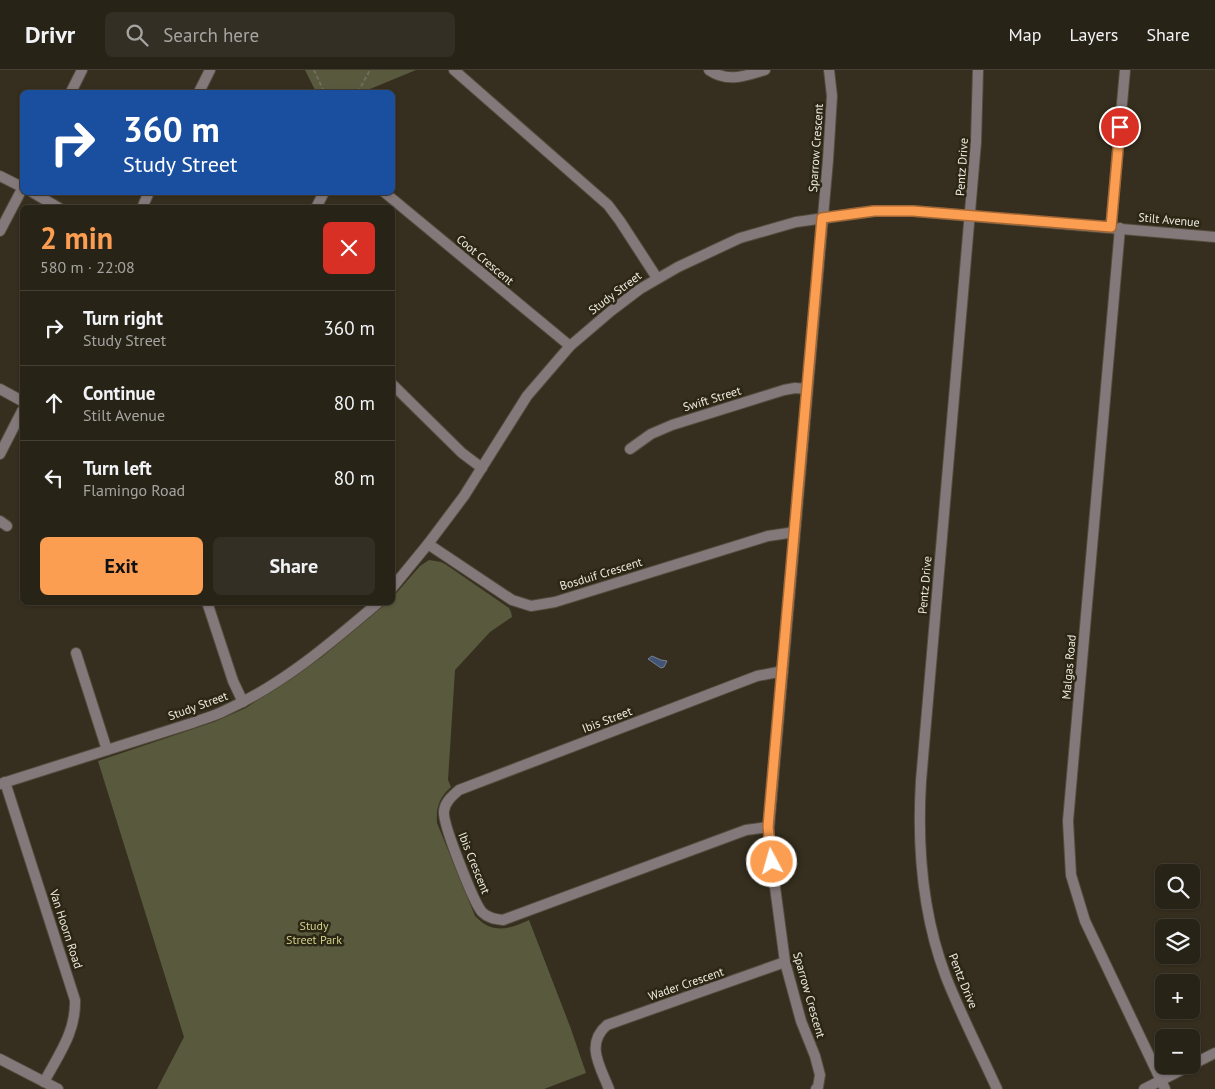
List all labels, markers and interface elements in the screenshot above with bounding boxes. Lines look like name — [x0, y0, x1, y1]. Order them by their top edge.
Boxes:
search box — [105, 12, 455, 57]
text: Drivr — [25, 19, 75, 50]
icon: search — [123, 21, 151, 49]
text: Search here — [163, 23, 259, 47]
text: Map — [1009, 23, 1041, 46]
text: Layers — [1069, 23, 1118, 46]
text: Share — [1146, 23, 1190, 46]
street label: Sparrow Crescent — [805, 103, 826, 193]
text: 360 m — [123, 106, 220, 152]
pin — [1099, 106, 1141, 148]
icon: right — [40, 110, 105, 175]
icon: arrive — [1106, 113, 1134, 141]
street label: Pentz Drive — [952, 137, 971, 196]
text: Study Street — [123, 150, 237, 178]
street label: Stilt Avenue — [1138, 209, 1200, 230]
text: 2 min — [40, 218, 113, 257]
button: close — [323, 222, 375, 274]
street label: Coot Crescent — [454, 231, 517, 288]
text: 580 m · 22:08 — [40, 257, 135, 277]
street label: Study Street — [585, 268, 644, 317]
text: Turn right — [83, 306, 163, 330]
icon: right — [40, 314, 68, 342]
text: 360 m — [323, 316, 375, 340]
text: Study Street — [83, 330, 166, 350]
text: Continue — [83, 381, 155, 405]
street label: Swift Street — [681, 383, 743, 414]
icon: ahead — [40, 389, 68, 417]
text: 80 m — [334, 391, 375, 415]
text: Stilt Avenue — [83, 405, 165, 425]
text: Turn left — [83, 456, 152, 480]
icon: left — [40, 464, 68, 492]
text: 80 m — [334, 466, 375, 490]
text: Flamingo Road — [83, 480, 185, 500]
button: Exit — [40, 537, 203, 595]
button: Share — [213, 537, 375, 595]
street label: Bosduif Crescent — [558, 554, 644, 593]
street label: Pentz Drive — [914, 555, 935, 615]
street label: Malgas Road — [1058, 634, 1079, 700]
street label: Study Street — [166, 688, 230, 723]
street label: Ibis Street — [580, 703, 634, 736]
street label: Ibis Crescent — [455, 830, 494, 896]
position arrow — [745, 835, 797, 887]
map controls — [1155, 864, 1200, 1074]
button: search — [1155, 864, 1200, 909]
street label: Van Hoorn Road — [46, 887, 86, 970]
park label: Study Street Park — [286, 918, 342, 947]
button: layers — [1155, 919, 1200, 964]
street label: Sparrow Crescent — [790, 950, 829, 1040]
street label: Pentz Drive — [946, 951, 981, 1011]
street label: Wader Crescent — [646, 964, 726, 1003]
button: + — [1155, 974, 1200, 1019]
button: − — [1155, 1029, 1200, 1074]

